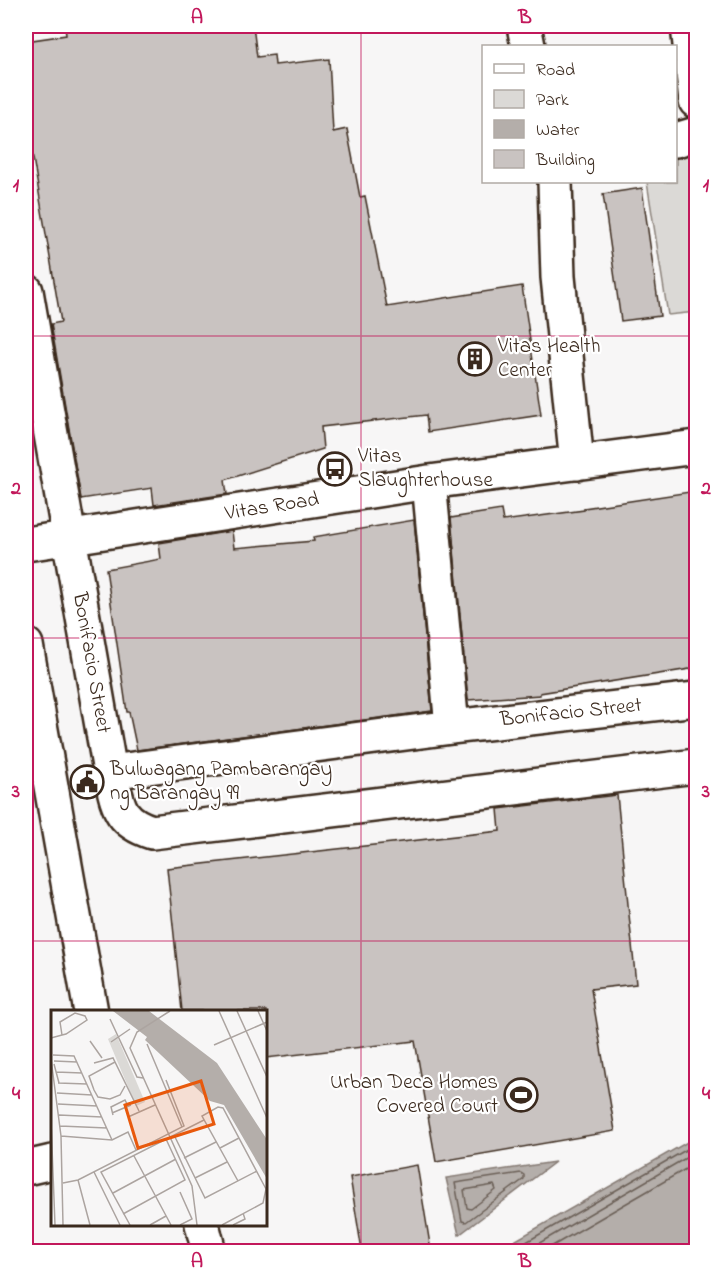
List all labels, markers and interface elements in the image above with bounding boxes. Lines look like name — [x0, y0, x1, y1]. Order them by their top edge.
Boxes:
text: A — [191, 4, 203, 33]
text: B — [517, 4, 532, 33]
legend — [482, 45, 677, 183]
text: Road — [536, 58, 575, 84]
text: Park — [536, 88, 569, 114]
text: Water — [536, 118, 580, 144]
text: Building — [535, 148, 595, 175]
text: 1 — [13, 172, 20, 201]
text: 1 — [703, 172, 710, 201]
place label: Vitas Health Center — [497, 332, 601, 386]
building icon: Vitas Health Center — [457, 341, 493, 377]
place label: Vitas Slaughterhouse — [357, 442, 493, 498]
bus stop icon: Vitas Slaughterhouse — [317, 451, 353, 487]
text: 2 — [10, 475, 21, 504]
text: 2 — [700, 475, 711, 504]
street label: Vitas Road — [222, 485, 321, 529]
street label: Bonifacio Street — [64, 589, 118, 736]
street label: Bonifacio Street — [498, 691, 643, 735]
place label: Bulwagang Pambarangay ng Barangay 99 — [109, 755, 332, 811]
public building icon: Bulwagang Pambarangay ng Barangay 99 — [69, 764, 105, 800]
text: 3 — [11, 778, 20, 807]
text: 3 — [701, 778, 710, 807]
inset map — [51, 1010, 267, 1226]
place label: Urban Deca Homes Covered Court — [330, 1068, 498, 1122]
sports icon: Urban Deca Homes Covered Court — [503, 1077, 539, 1113]
text: 4 — [12, 1080, 21, 1109]
text: 4 — [702, 1080, 711, 1109]
text: A — [191, 1248, 203, 1277]
text: B — [517, 1248, 532, 1277]

